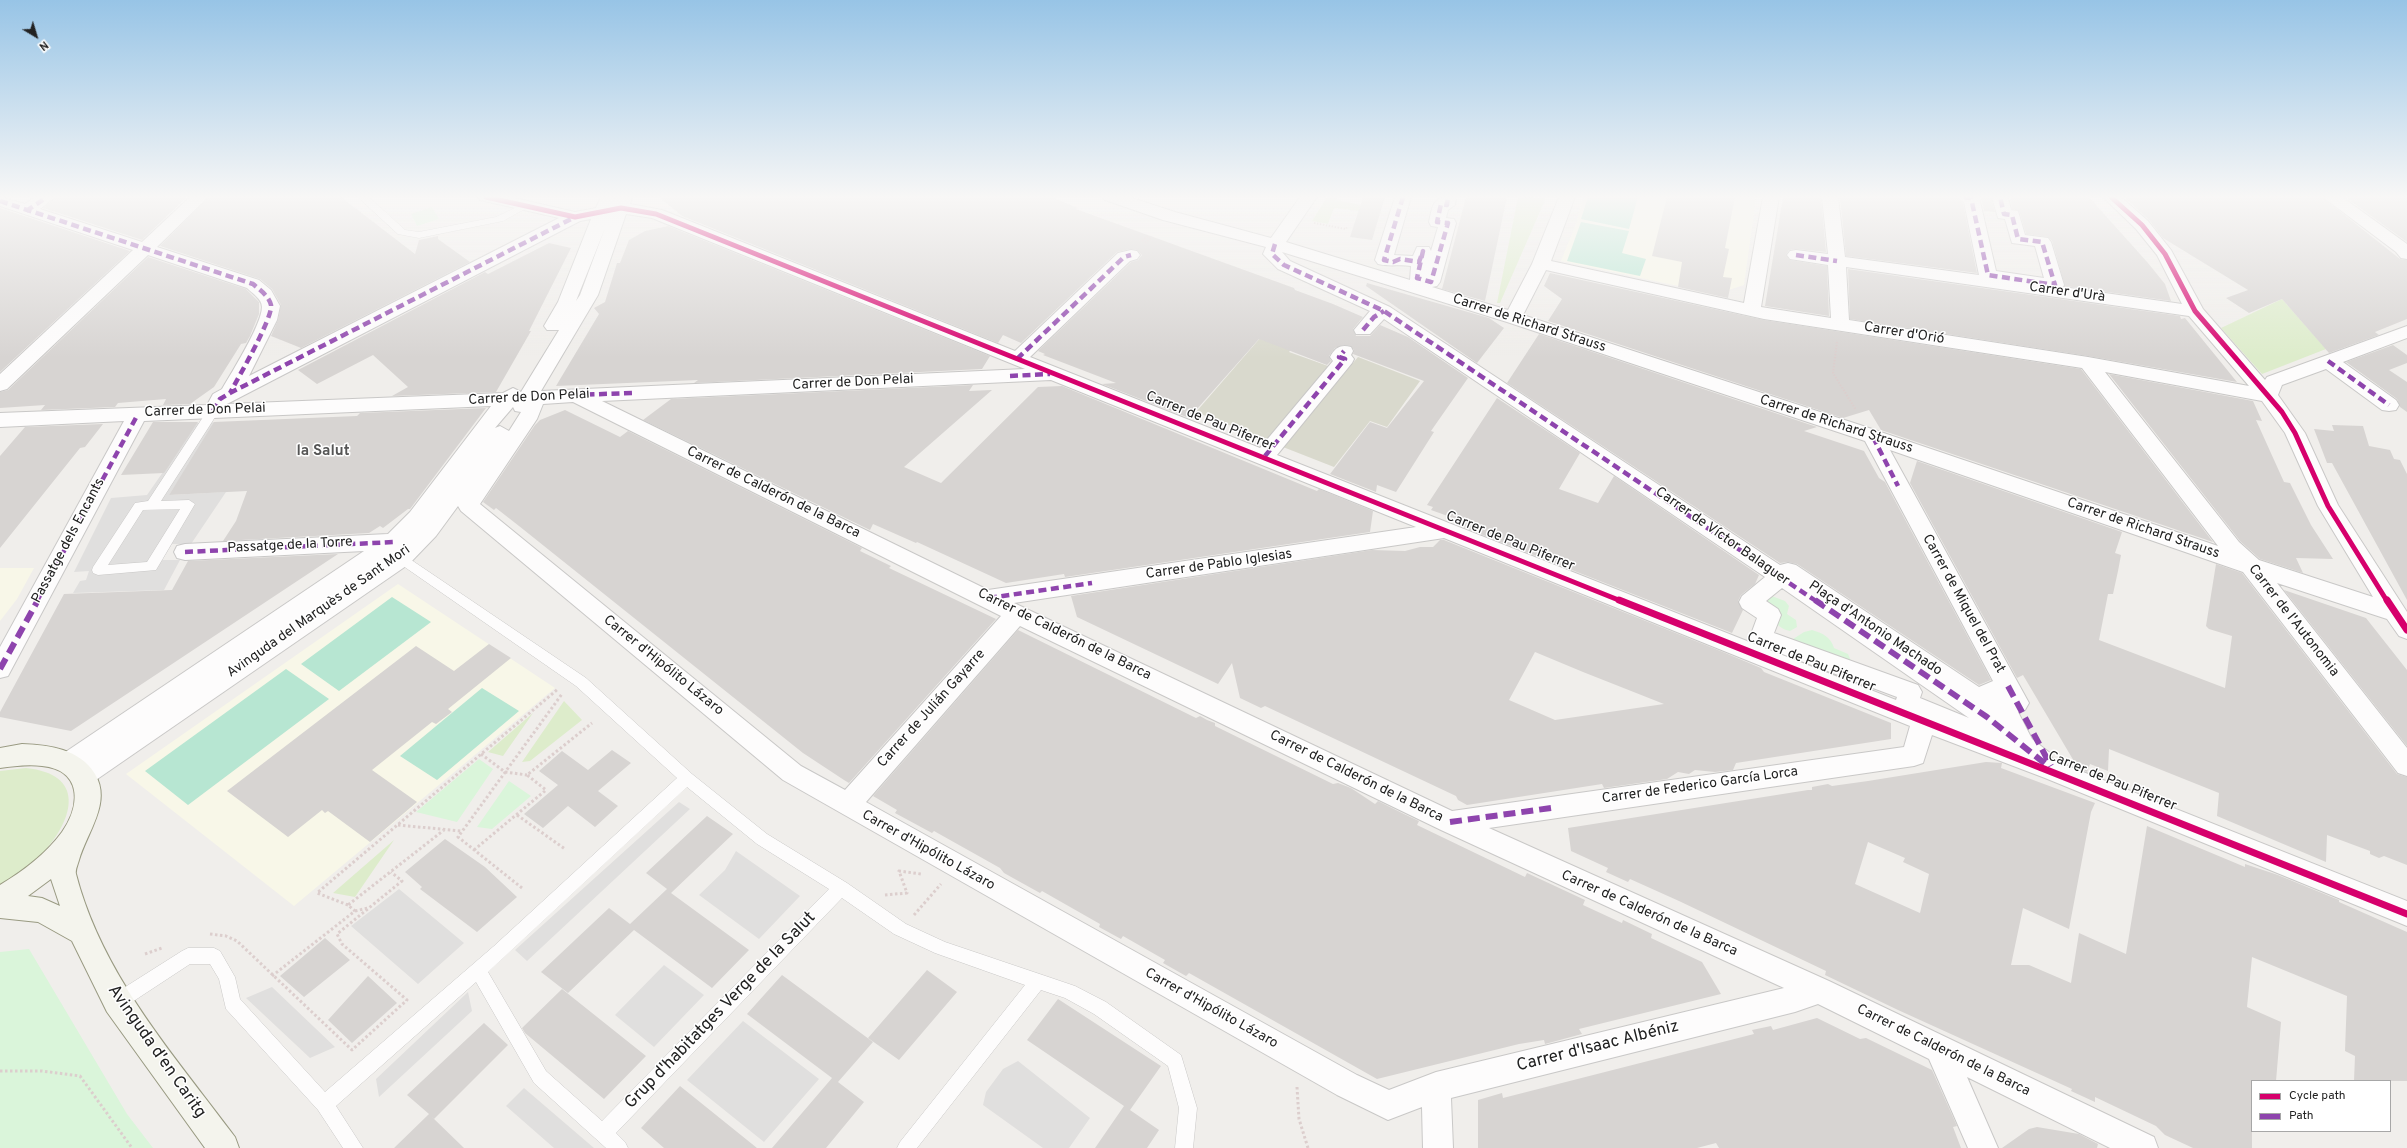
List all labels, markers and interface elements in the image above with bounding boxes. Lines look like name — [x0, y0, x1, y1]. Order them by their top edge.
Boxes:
north arrow — [16, 16, 56, 56]
text: N — [36, 38, 51, 53]
street label: Carrer d'Urà — [2028, 279, 2106, 307]
street label: Carrer de Richard Strauss — [1450, 291, 1608, 357]
street label: Carrer d'Orió — [1863, 319, 1945, 349]
street label: Carrer de Don Pelai — [792, 371, 914, 395]
street label: Carrer de Don Pelai — [468, 386, 590, 410]
street label: Carrer de Pau Piferrer — [1143, 389, 1277, 455]
street label: Carrer de Richard Strauss — [1757, 392, 1915, 458]
street label: Carrer de Don Pelai — [144, 400, 266, 422]
district label: la Salut — [296, 443, 350, 461]
street label: Carrer de Calderón de la Barca — [683, 444, 863, 542]
street label: Passatge dels Encants — [29, 476, 109, 606]
street label: Carrer de Víctor Balaguer — [1652, 484, 1792, 590]
street label: Carrer de Richard Strauss — [2064, 495, 2222, 563]
street label: Carrer de Pau Piferrer — [1443, 509, 1577, 575]
street label: Carrer de Miquel del Prat — [1918, 532, 2008, 676]
street label: Passatge de la Torre — [227, 534, 353, 558]
street label: Avinguda del Marquès de Sant Mori — [224, 542, 414, 682]
street label: Carrer de Pablo Iglesias — [1145, 546, 1293, 584]
street label: Carrer de l'Autonomia — [2244, 562, 2342, 680]
street label: Plaça d'Antonio Machado — [1805, 578, 1945, 680]
street label: Carrer de Calderón de la Barca — [974, 586, 1154, 684]
street label: Carrer d'Hipólito Lázaro — [599, 612, 727, 720]
street label: Carrer de Pau Piferrer — [1744, 630, 1878, 696]
street label: Carrer de Julián Gayarre — [875, 646, 989, 772]
street label: Carrer de Calderón de la Barca — [1266, 728, 1446, 826]
street label: Carrer de Pau Piferrer — [2045, 749, 2179, 815]
street label: Carrer de Federico García Lorca — [1601, 764, 1799, 808]
street label: Carrer d'Hipólito Lázaro — [858, 807, 998, 895]
street label: Carrer de Calderón de la Barca — [1558, 867, 1740, 961]
street label: Grup d'habitatges Verge de la Salut — [621, 908, 821, 1114]
street label: Carrer d'Hipólito Lázaro — [1141, 965, 1281, 1053]
street label: Avinguda d'en Caritg — [102, 981, 210, 1123]
street label: Carrer de Calderón de la Barca — [1853, 1002, 2033, 1100]
street label: Carrer d'Isaac Albéniz — [1515, 1017, 1681, 1077]
legend — [2251, 1080, 2391, 1132]
text: Cycle path — [2289, 1088, 2346, 1104]
text: Path — [2289, 1108, 2314, 1124]

